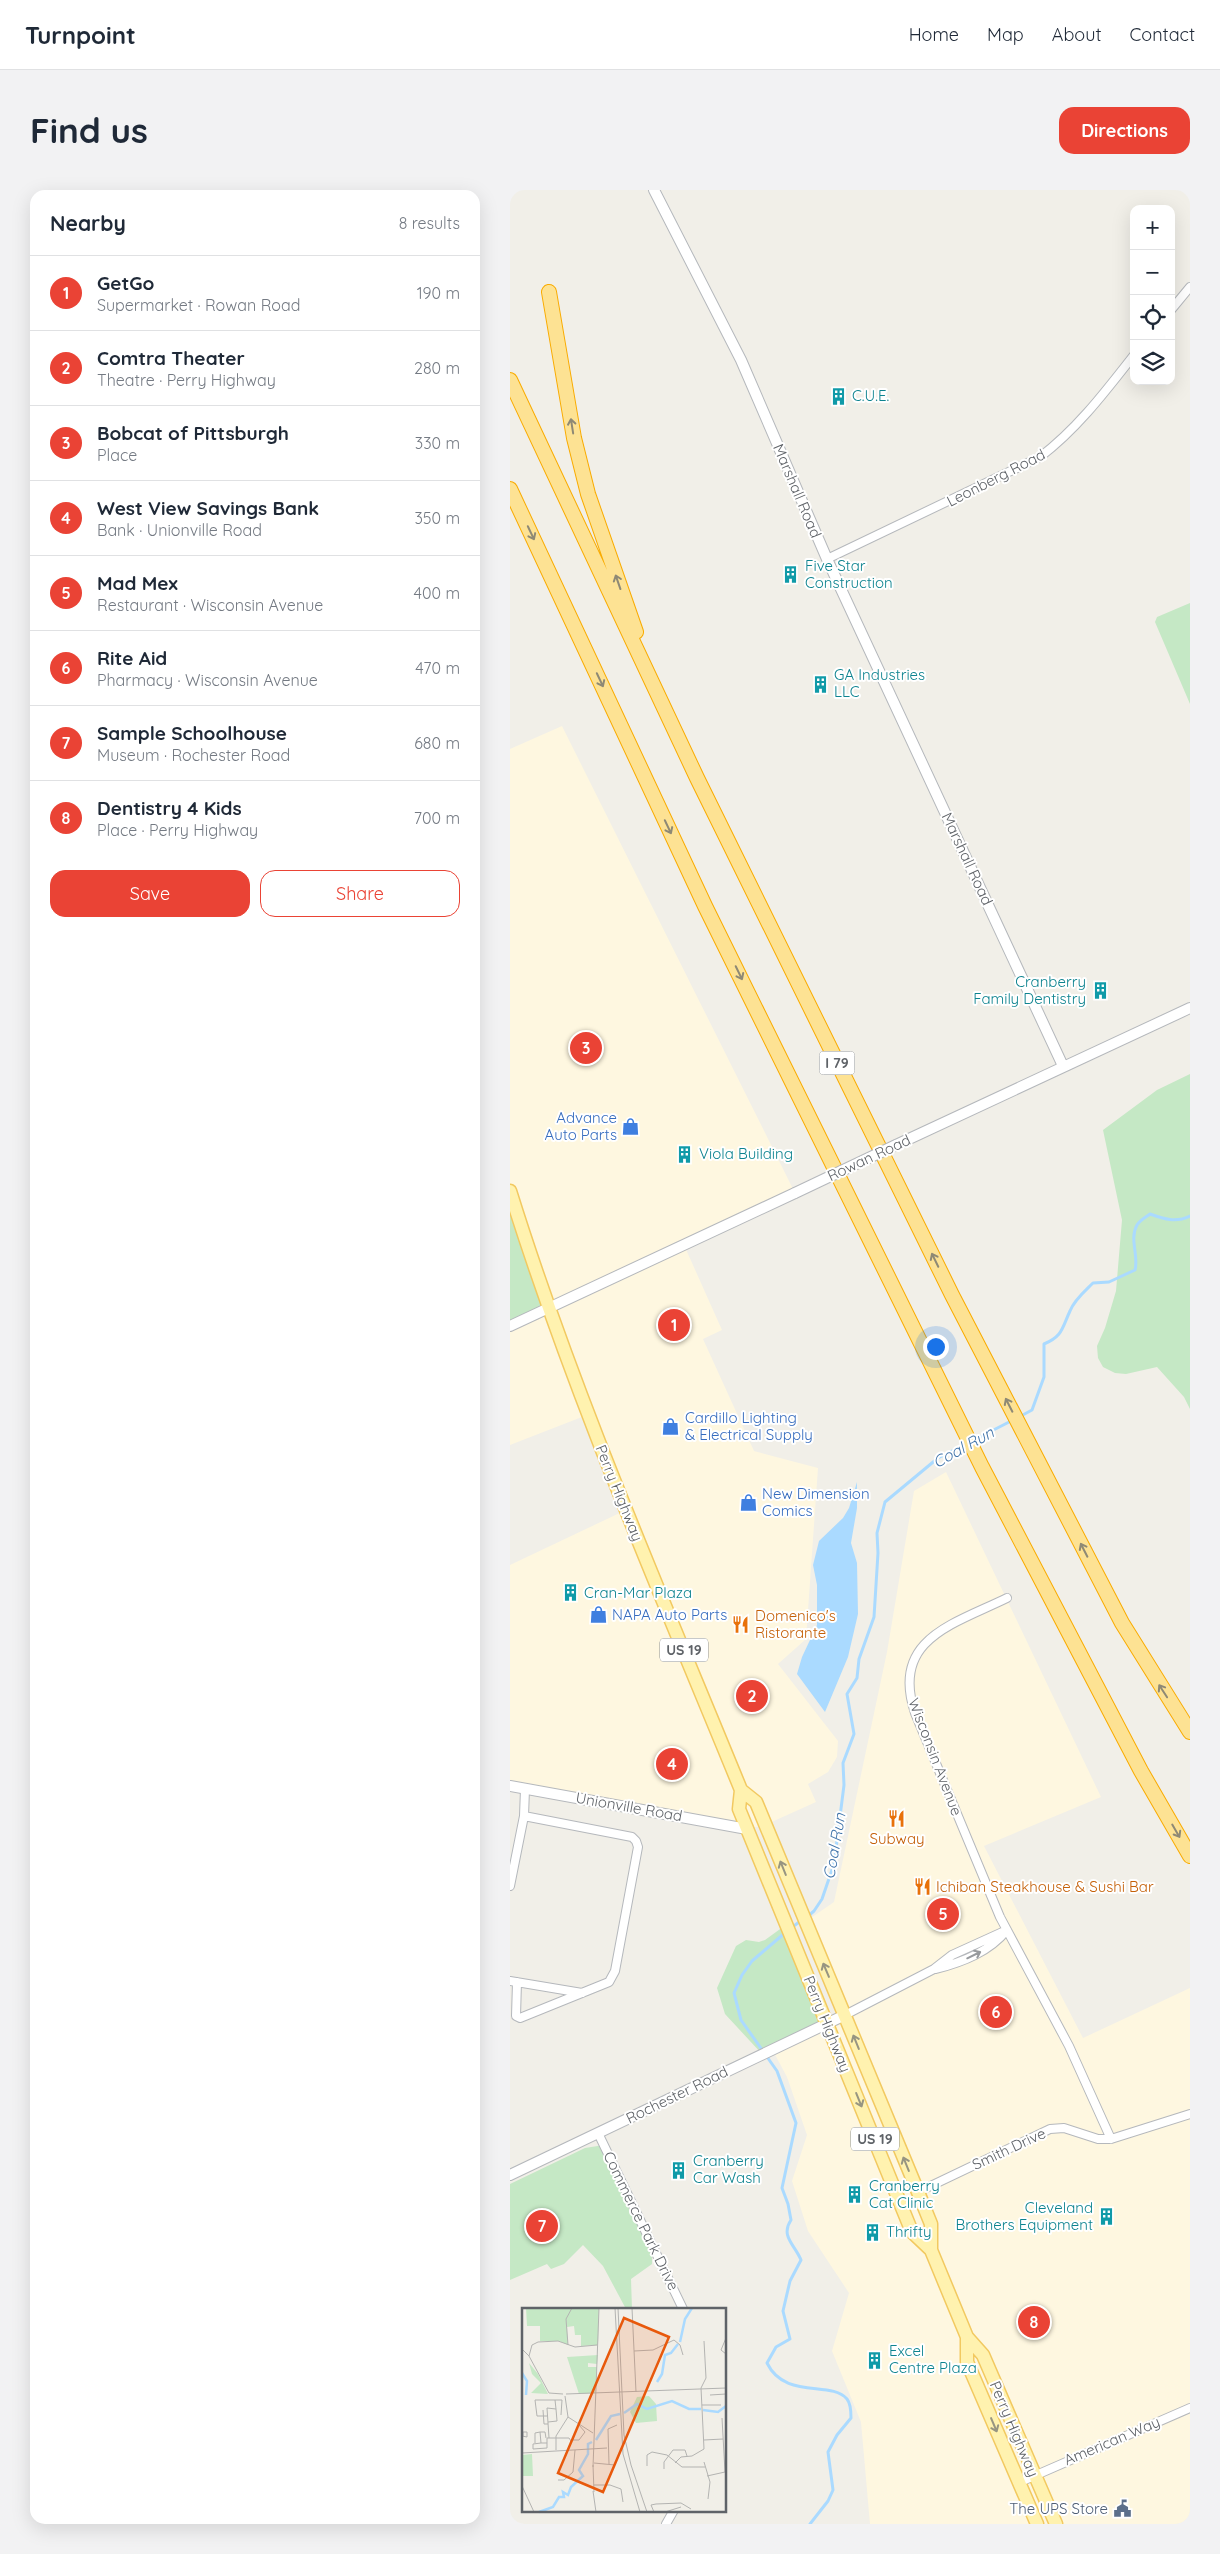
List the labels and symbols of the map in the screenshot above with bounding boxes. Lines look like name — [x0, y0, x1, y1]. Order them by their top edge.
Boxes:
building icon: C.U.E. — [828, 386, 848, 406]
place label: C.U.E. — [852, 386, 889, 405]
one-way arrow — [567, 419, 577, 435]
street label: Marshall Road — [769, 441, 826, 541]
street label: Leonberg Road — [943, 445, 1048, 511]
one-way arrow — [526, 525, 536, 540]
place label: Five Star Construction — [805, 556, 893, 592]
building icon: Five Star Construction — [781, 565, 801, 585]
one-way arrow — [613, 574, 623, 590]
place label: GA Industries LLC — [834, 665, 925, 701]
one-way arrow — [595, 672, 605, 687]
building icon: GA Industries LLC — [810, 674, 830, 694]
street label: Marshall Road — [938, 809, 997, 908]
one-way arrow — [664, 819, 674, 834]
one-way arrow — [734, 966, 744, 981]
place label: Cranberry Family Dentistry — [973, 972, 1086, 1008]
building icon: Cranberry Family Dentistry — [1090, 981, 1110, 1001]
pin: 3 — [570, 1029, 602, 1067]
road number: I 79 — [820, 1051, 854, 1074]
place label: Advance Auto Parts — [545, 1108, 617, 1144]
shop icon: Advance Auto Parts — [621, 1117, 641, 1137]
street label: Rowan Road — [824, 1130, 913, 1185]
building icon: Viola Building — [675, 1144, 695, 1164]
place label: Viola Building — [699, 1144, 793, 1163]
one-way arrow — [930, 1253, 940, 1268]
pin: 1 — [658, 1306, 690, 1344]
your location — [923, 1334, 949, 1360]
one-way arrow — [1004, 1398, 1013, 1413]
place label: Cardillo Lighting & Electrical Supply — [685, 1408, 813, 1444]
shop icon: Cardillo Lighting & Electrical Supply — [661, 1417, 681, 1437]
water label: Coal Run — [929, 1422, 998, 1472]
street label: Perry Highway — [591, 1442, 647, 1544]
place label: New Dimension Comics — [762, 1484, 870, 1520]
shop icon: New Dimension Comics — [738, 1493, 758, 1513]
one-way arrow — [1079, 1542, 1089, 1557]
building icon: Cran-Mar Plaza — [560, 1583, 580, 1603]
place label: Cran-Mar Plaza — [584, 1583, 692, 1602]
shop icon: NAPA Auto Parts — [588, 1605, 608, 1625]
place label: NAPA Auto Parts — [612, 1605, 727, 1624]
place label: Domenico's Ristorante — [755, 1606, 836, 1642]
restaurant icon: Domenico's Ristorante — [731, 1615, 751, 1635]
road number: US 19 — [660, 1638, 708, 1662]
pin: 2 — [736, 1677, 768, 1715]
one-way arrow — [1158, 1685, 1168, 1699]
street label: Wisconsin Avenue — [904, 1695, 967, 1818]
pin: 4 — [656, 1745, 688, 1783]
street label: Unionville Road — [574, 1788, 684, 1825]
restaurant icon: Subway — [887, 1808, 907, 1828]
water label: Coal Run — [818, 1811, 850, 1881]
one-way arrow — [1171, 1824, 1181, 1838]
place label: Subway — [869, 1829, 925, 1848]
one-way arrow — [777, 1861, 787, 1876]
restaurant icon: Ichiban Steakhouse & Sushi Bar — [912, 1877, 932, 1897]
place label: Ichiban Steakhouse & Sushi Bar — [936, 1877, 1154, 1896]
pin: 5 — [927, 1895, 959, 1933]
one-way arrow — [966, 1950, 981, 1960]
one-way arrow — [820, 1963, 830, 1978]
street label: Perry Highway — [799, 1973, 855, 2075]
pin: 6 — [980, 1993, 1012, 2031]
one-way arrow — [851, 2035, 860, 2050]
street label: Rochester Road — [623, 2062, 731, 2128]
one-way arrow — [854, 2092, 864, 2107]
street label: Smith Drive — [969, 2123, 1049, 2174]
road number: US 19 — [851, 2128, 899, 2150]
street label: Commerce Park Drive — [599, 2148, 683, 2293]
place label: Cranberry Car Wash — [693, 2151, 764, 2187]
one-way arrow — [901, 2157, 911, 2172]
building icon: Cranberry Car Wash — [669, 2160, 689, 2180]
place label: Cranberry Cat Clinic — [869, 2176, 940, 2212]
building icon: Cranberry Cat Clinic — [845, 2185, 865, 2205]
place label: Cleveland Brothers Equipment — [955, 2198, 1093, 2234]
pin: 7 — [526, 2207, 558, 2245]
building icon: Cleveland Brothers Equipment — [1097, 2207, 1117, 2227]
building icon: Thrifty — [862, 2222, 882, 2242]
place label: Thrifty — [886, 2222, 932, 2241]
pin: 8 — [1018, 2303, 1050, 2341]
inset map — [522, 2308, 726, 2512]
place label: Excel Centre Plaza — [889, 2341, 977, 2377]
building icon: Excel Centre Plaza — [865, 2350, 885, 2370]
street label: Perry Highway — [986, 2378, 1043, 2480]
street label: American Way — [1061, 2412, 1163, 2469]
one-way arrow — [989, 2417, 999, 2432]
place label: The UPS Store — [1009, 2499, 1108, 2518]
public building icon: The UPS Store — [1112, 2499, 1132, 2519]

